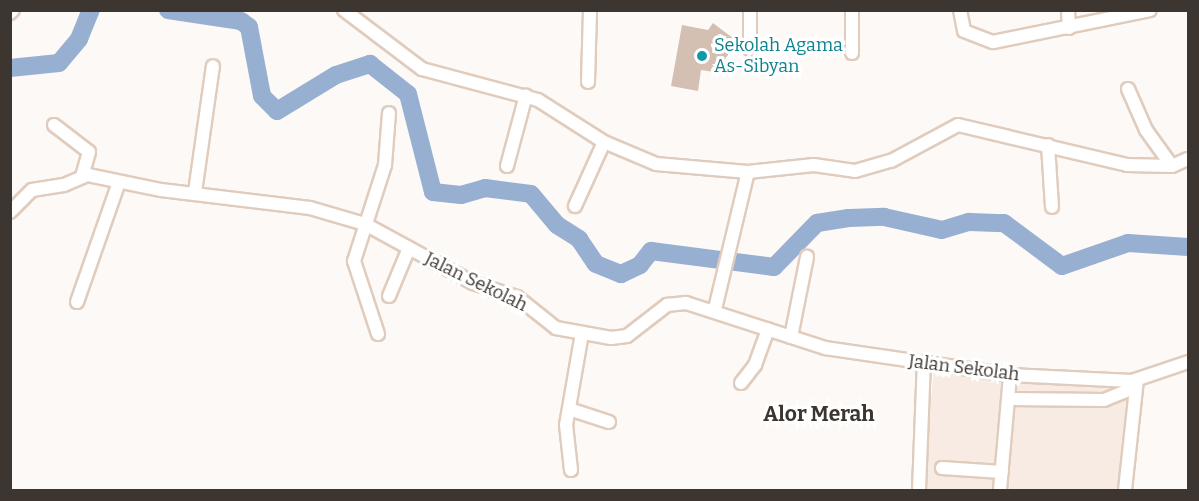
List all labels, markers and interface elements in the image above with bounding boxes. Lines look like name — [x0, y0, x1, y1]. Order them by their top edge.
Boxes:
place label: Sekolah Agama As-Sibyan — [714, 35, 843, 78]
marker: Sekolah Agama As-Sibyan — [695, 49, 709, 63]
street label: Jalan Sekolah — [421, 248, 531, 316]
street label: Jalan Sekolah — [907, 350, 1021, 386]
district label: Alor Merah — [763, 401, 875, 427]

